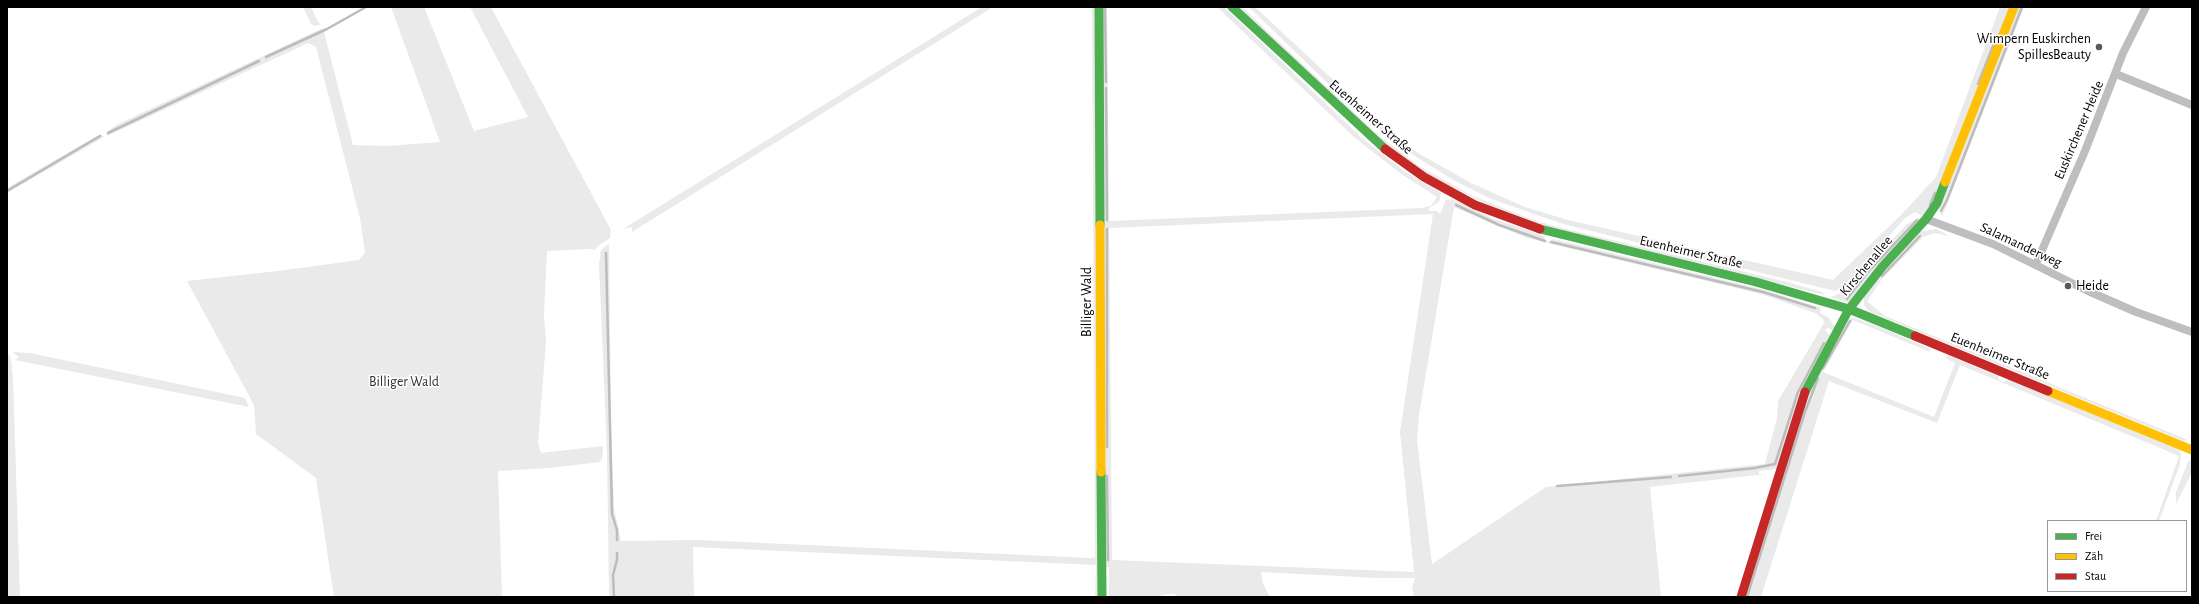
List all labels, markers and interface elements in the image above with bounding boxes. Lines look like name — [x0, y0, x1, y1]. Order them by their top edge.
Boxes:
place label: Wimpern Euskirchen SpillesBeauty — [1977, 31, 2091, 64]
marker: Wimpern Euskirchen SpillesBeauty — [2094, 42, 2104, 52]
street label: Euenheimer Straße — [1326, 76, 1416, 158]
street label: Euskirchener Heide — [2051, 78, 2107, 182]
street label: Salamanderweg — [1978, 219, 2064, 271]
street label: Euenheimer Straße — [1638, 232, 1744, 272]
street label: Kirschenallee — [1836, 232, 1896, 300]
street label: Billiger Wald — [1079, 267, 1095, 337]
place label: Heide — [2076, 278, 2109, 294]
marker: Heide — [2063, 281, 2073, 291]
street label: Euenheimer Straße — [1948, 329, 2052, 383]
park label: Billiger Wald — [369, 374, 439, 390]
legend — [2047, 520, 2187, 592]
text: Frei — [2085, 530, 2102, 542]
text: Zäh — [2085, 550, 2103, 562]
text: Stau — [2085, 570, 2106, 582]

